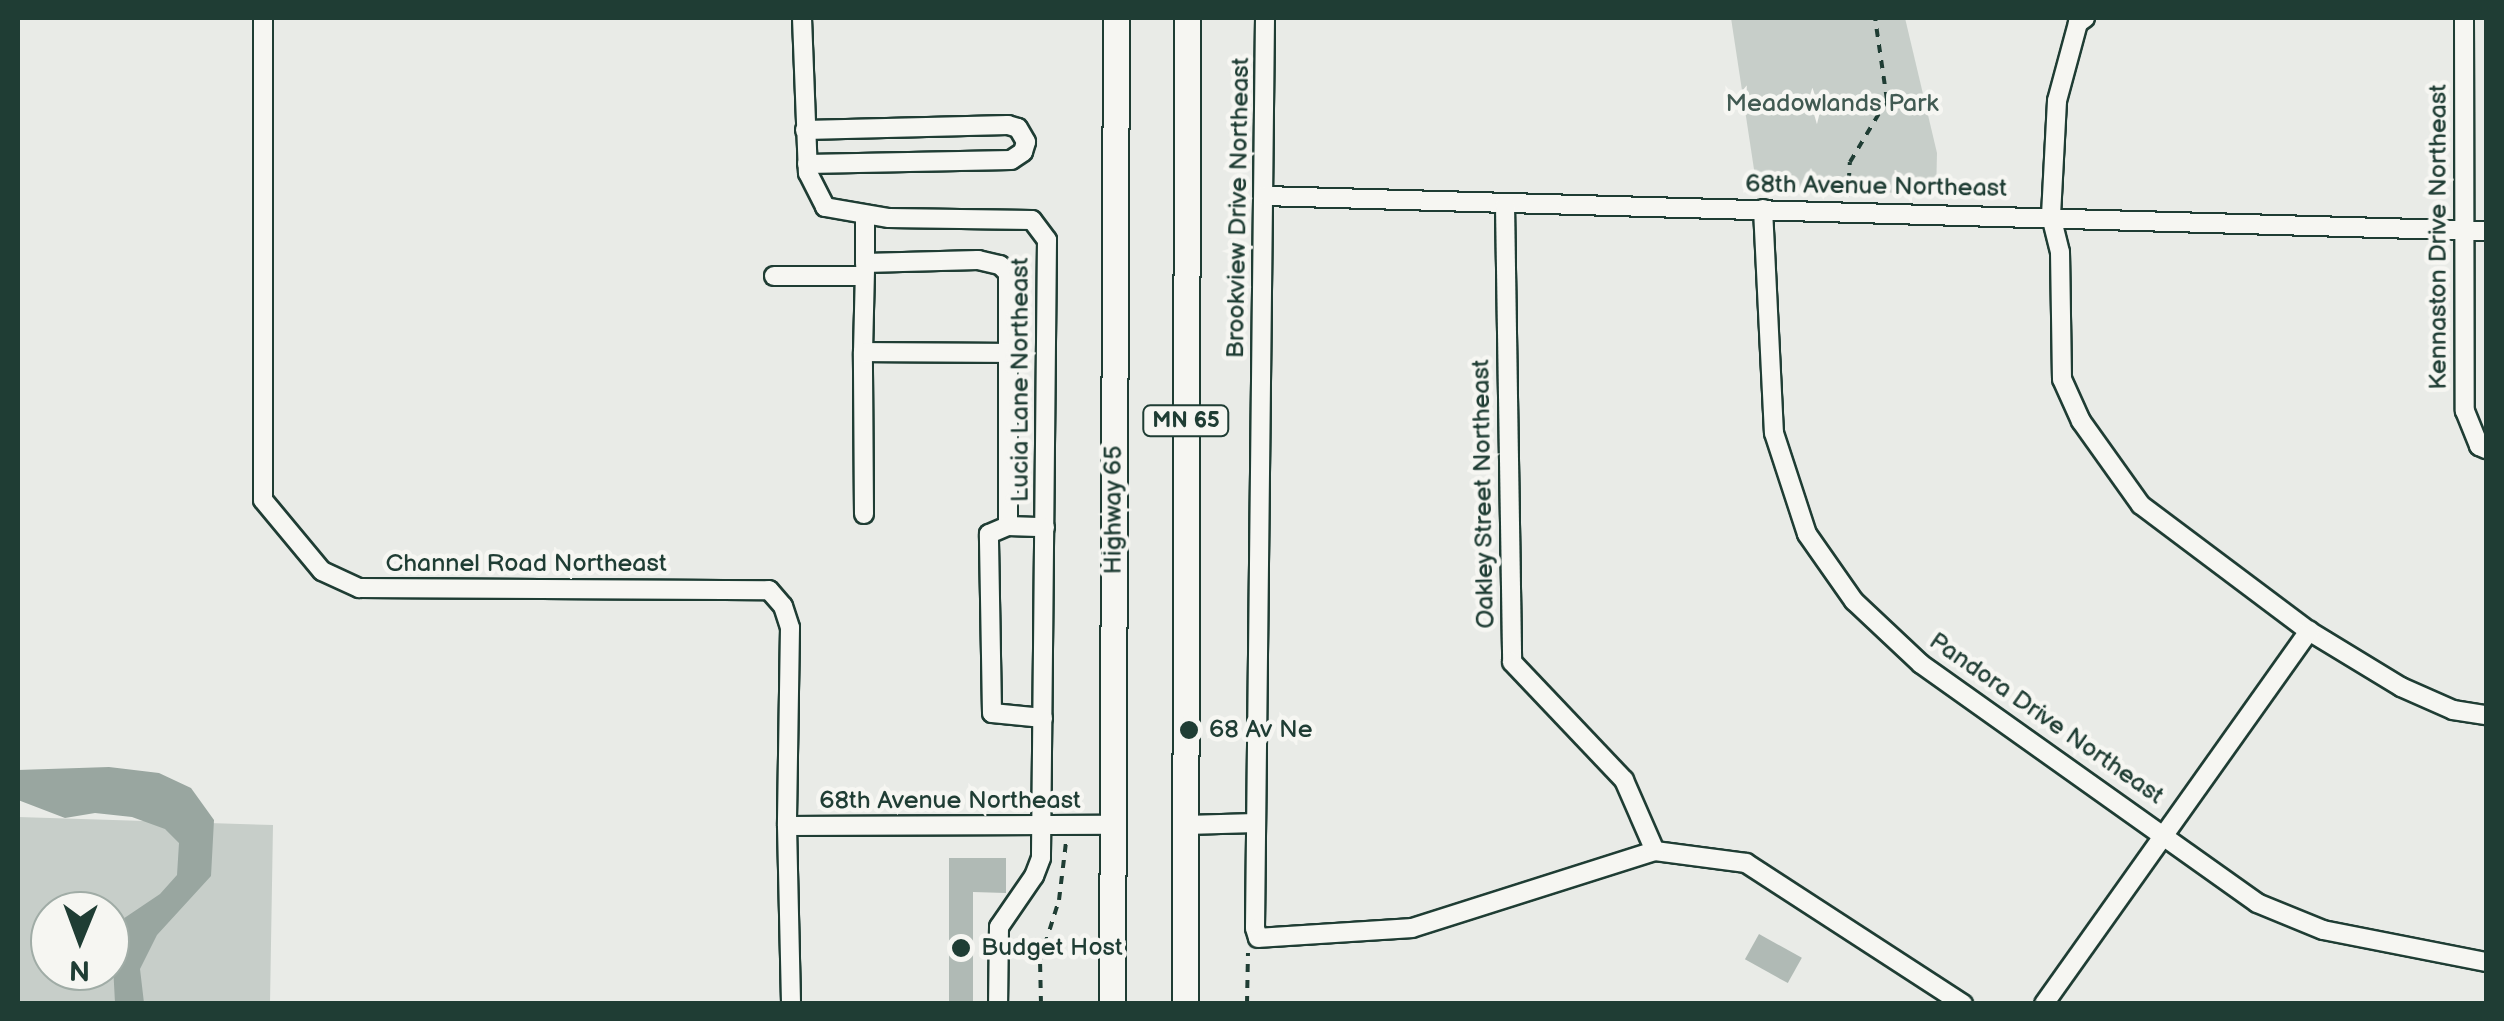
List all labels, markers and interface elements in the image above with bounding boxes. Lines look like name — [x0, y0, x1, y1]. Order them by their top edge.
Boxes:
street label: Brookview Drive Northeast — [1221, 57, 1257, 359]
street label: Kennaston Drive Northeast — [2424, 84, 2454, 390]
park label: Meadowlands Park — [1726, 89, 1938, 119]
street label: 68th Avenue Northeast — [1745, 170, 2007, 204]
street label: Lucia Lane Northeast — [1006, 258, 1036, 502]
street label: Oakley Street Northeast — [1467, 358, 1501, 630]
road number: MN 65 — [1141, 404, 1231, 438]
street label: Highway 65 — [1099, 445, 1129, 575]
street label: Channel Road Northeast — [385, 549, 667, 579]
street label: Pandora Drive Northeast — [1923, 627, 2169, 811]
place label: 68 Av Ne — [1209, 715, 1313, 745]
marker: 68 Av Ne — [1178, 719, 1200, 741]
street label: 68th Avenue Northeast — [819, 786, 1081, 816]
north arrow — [30, 891, 130, 991]
place label: Budget Host — [981, 933, 1123, 963]
marker: Budget Host — [950, 937, 972, 959]
text: N — [69, 953, 90, 986]

